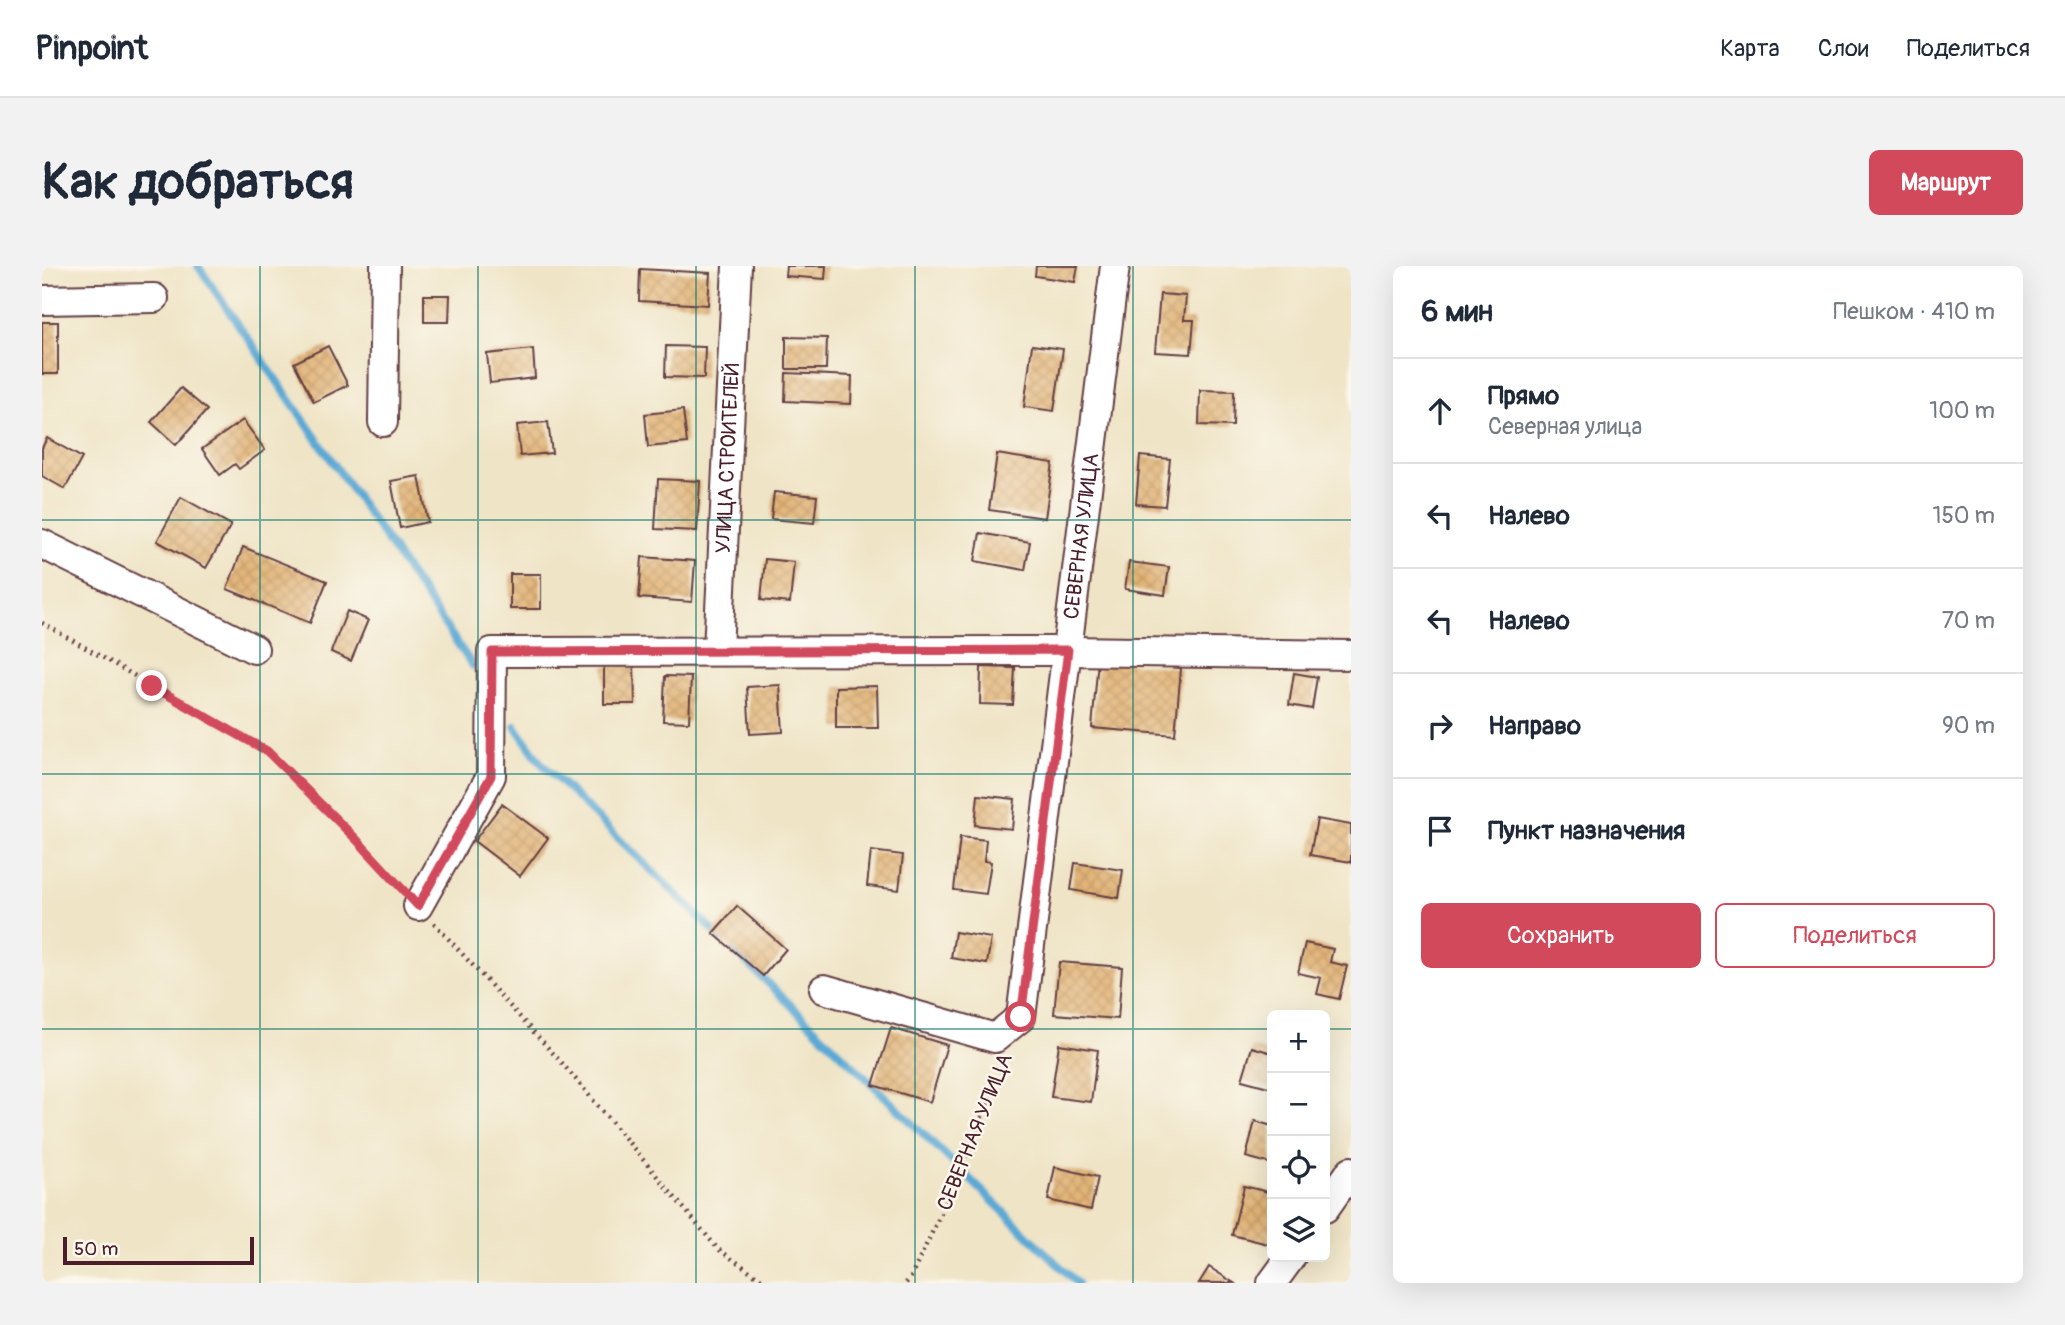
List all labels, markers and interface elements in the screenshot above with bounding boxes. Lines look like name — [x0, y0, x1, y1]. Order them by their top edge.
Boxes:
text: Pinpoint — [35, 28, 148, 69]
text: Карта — [1720, 34, 1780, 63]
text: Слои — [1818, 34, 1869, 63]
text: Поделиться — [1907, 34, 2030, 63]
button: Маршрут — [1869, 150, 2023, 215]
text: Как добраться — [42, 152, 354, 213]
text: 6 мин — [1421, 293, 1493, 330]
text: Пешком · 410 m — [1833, 297, 1995, 326]
street label: УЛИЦА СТРОИТЕЛЕЙ — [709, 362, 746, 554]
text: Прямо — [1488, 380, 1559, 412]
icon: ahead — [1421, 392, 1459, 430]
text: 100 m — [1929, 396, 1995, 425]
text: Северная улица — [1488, 412, 1642, 441]
street label: СЕВЕРНАЯ УЛИЦА — [1057, 451, 1105, 621]
icon: left — [1421, 497, 1459, 535]
text: Налево — [1488, 500, 1570, 532]
text: 150 m — [1932, 501, 1995, 530]
icon: left — [1421, 602, 1459, 640]
text: Налево — [1488, 605, 1570, 637]
text: 70 m — [1942, 606, 1995, 635]
route end — [136, 670, 167, 701]
icon: right — [1421, 707, 1459, 745]
text: Направо — [1488, 710, 1581, 742]
text: 90 m — [1942, 711, 1995, 740]
icon: arrive — [1421, 812, 1459, 850]
text: Пункт назначения — [1488, 815, 1685, 847]
button: Сохранить — [1421, 903, 1701, 968]
button: Поделиться — [1715, 903, 1995, 968]
route start — [1005, 1001, 1036, 1032]
map controls — [1267, 1010, 1330, 1262]
button: + — [1267, 1010, 1330, 1073]
street label: СЕВЕРНАЯ УЛИЦА — [931, 1049, 1019, 1215]
button: − — [1267, 1073, 1330, 1136]
button: locate — [1267, 1136, 1330, 1199]
button: layers — [1267, 1199, 1330, 1262]
scale bar — [63, 1234, 254, 1266]
text: 50 m — [74, 1237, 118, 1261]

